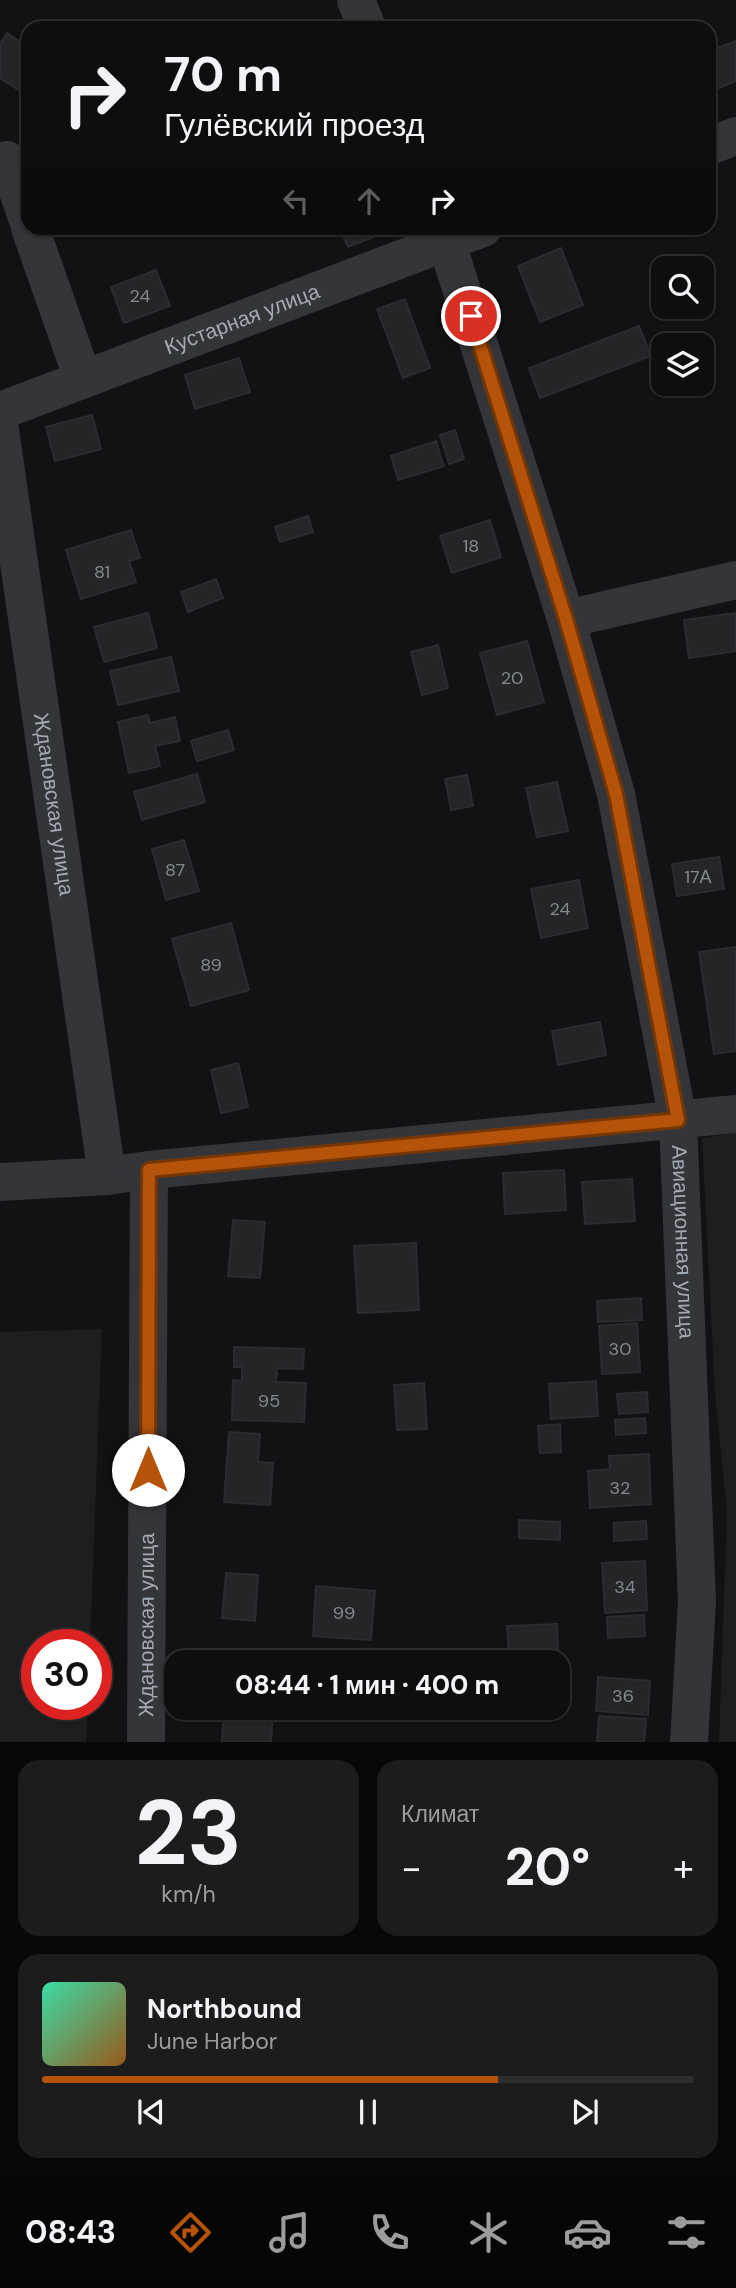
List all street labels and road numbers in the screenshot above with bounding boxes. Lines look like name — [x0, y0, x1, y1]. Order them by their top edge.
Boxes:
street label: Кустарная улица — [161, 277, 324, 361]
street label: Ждановская улица — [27, 711, 81, 898]
street label: Авиационная улица — [665, 1145, 701, 1340]
street label: Ждановская улица — [132, 1533, 161, 1717]

